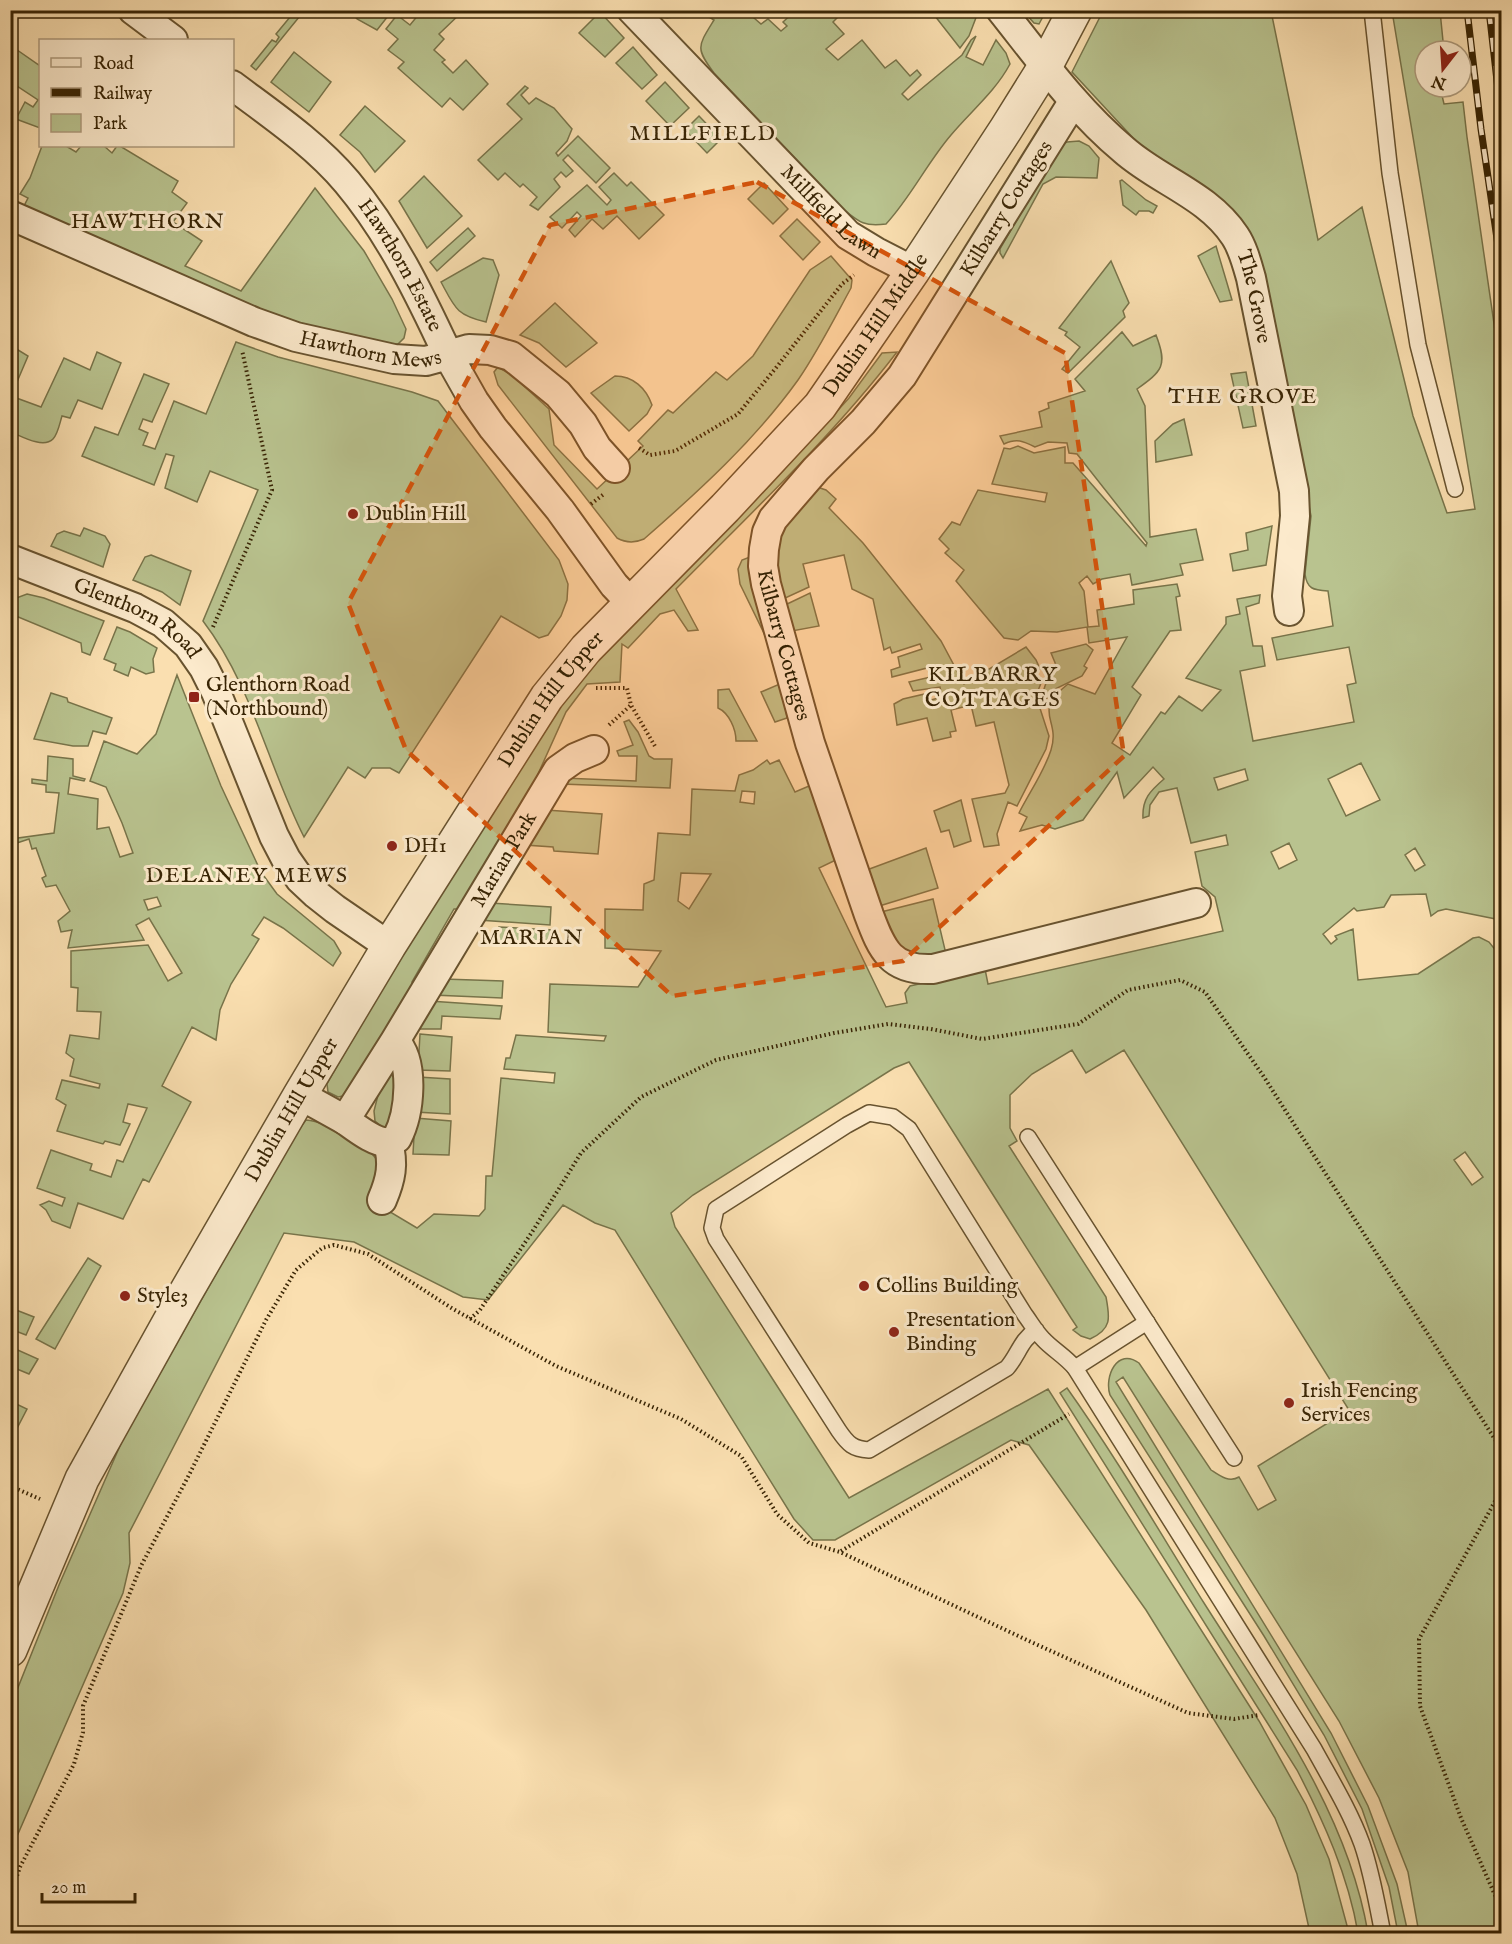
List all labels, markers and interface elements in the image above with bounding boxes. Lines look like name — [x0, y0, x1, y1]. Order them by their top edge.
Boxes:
legend — [39, 39, 234, 147]
north arrow — [1413, 39, 1473, 99]
text: Road — [93, 53, 134, 76]
text: N — [1430, 70, 1450, 93]
text: Railway — [93, 83, 152, 106]
text: Park — [93, 113, 128, 136]
district label: MILLFIELD — [630, 120, 776, 148]
street label: Kilbarry Cottages — [954, 136, 1060, 282]
street label: Millfield Lawn — [774, 159, 886, 266]
street label: Hawthorn Estate — [351, 194, 449, 337]
district label: HAWTHORN — [71, 208, 225, 236]
street label: The Grove — [1230, 246, 1277, 346]
street label: Dublin Hill Middle — [817, 248, 935, 402]
street label: Hawthorn Mews — [297, 325, 445, 376]
district label: THE GROVE — [1168, 383, 1318, 411]
place label: Dublin Hill — [365, 501, 466, 528]
marker: Dublin Hill — [346, 507, 360, 521]
street label: Kilbarry Cottages — [750, 568, 817, 724]
street label: Glenthorn Road — [69, 572, 207, 664]
street label: Dublin Hill Upper — [492, 625, 610, 773]
district label: KILBARRY COTTAGES — [925, 661, 1061, 714]
place label: Glenthorn Road (Northbound) — [206, 672, 350, 723]
marker: Glenthorn Road (Northbound) — [187, 690, 201, 704]
street label: Marian Park — [465, 806, 544, 912]
place label: DH1 — [404, 833, 446, 860]
marker: DH1 — [385, 839, 399, 853]
district label: DELANEY MEWS — [146, 862, 348, 890]
district label: MARIAN — [480, 924, 584, 952]
street label: Dublin Hill Upper — [239, 1032, 345, 1187]
place label: Collins Building — [876, 1273, 1019, 1300]
marker: Collins Building — [857, 1279, 871, 1293]
place label: Style3 — [137, 1283, 188, 1310]
marker: Style3 — [118, 1289, 132, 1303]
place label: Presentation Binding — [906, 1307, 1015, 1358]
marker: Presentation Binding — [887, 1325, 901, 1339]
place label: Irish Fencing Services — [1301, 1378, 1418, 1429]
marker: Irish Fencing Services — [1282, 1396, 1296, 1410]
scale bar — [42, 1866, 135, 1904]
text: 20 m — [51, 1877, 86, 1900]

